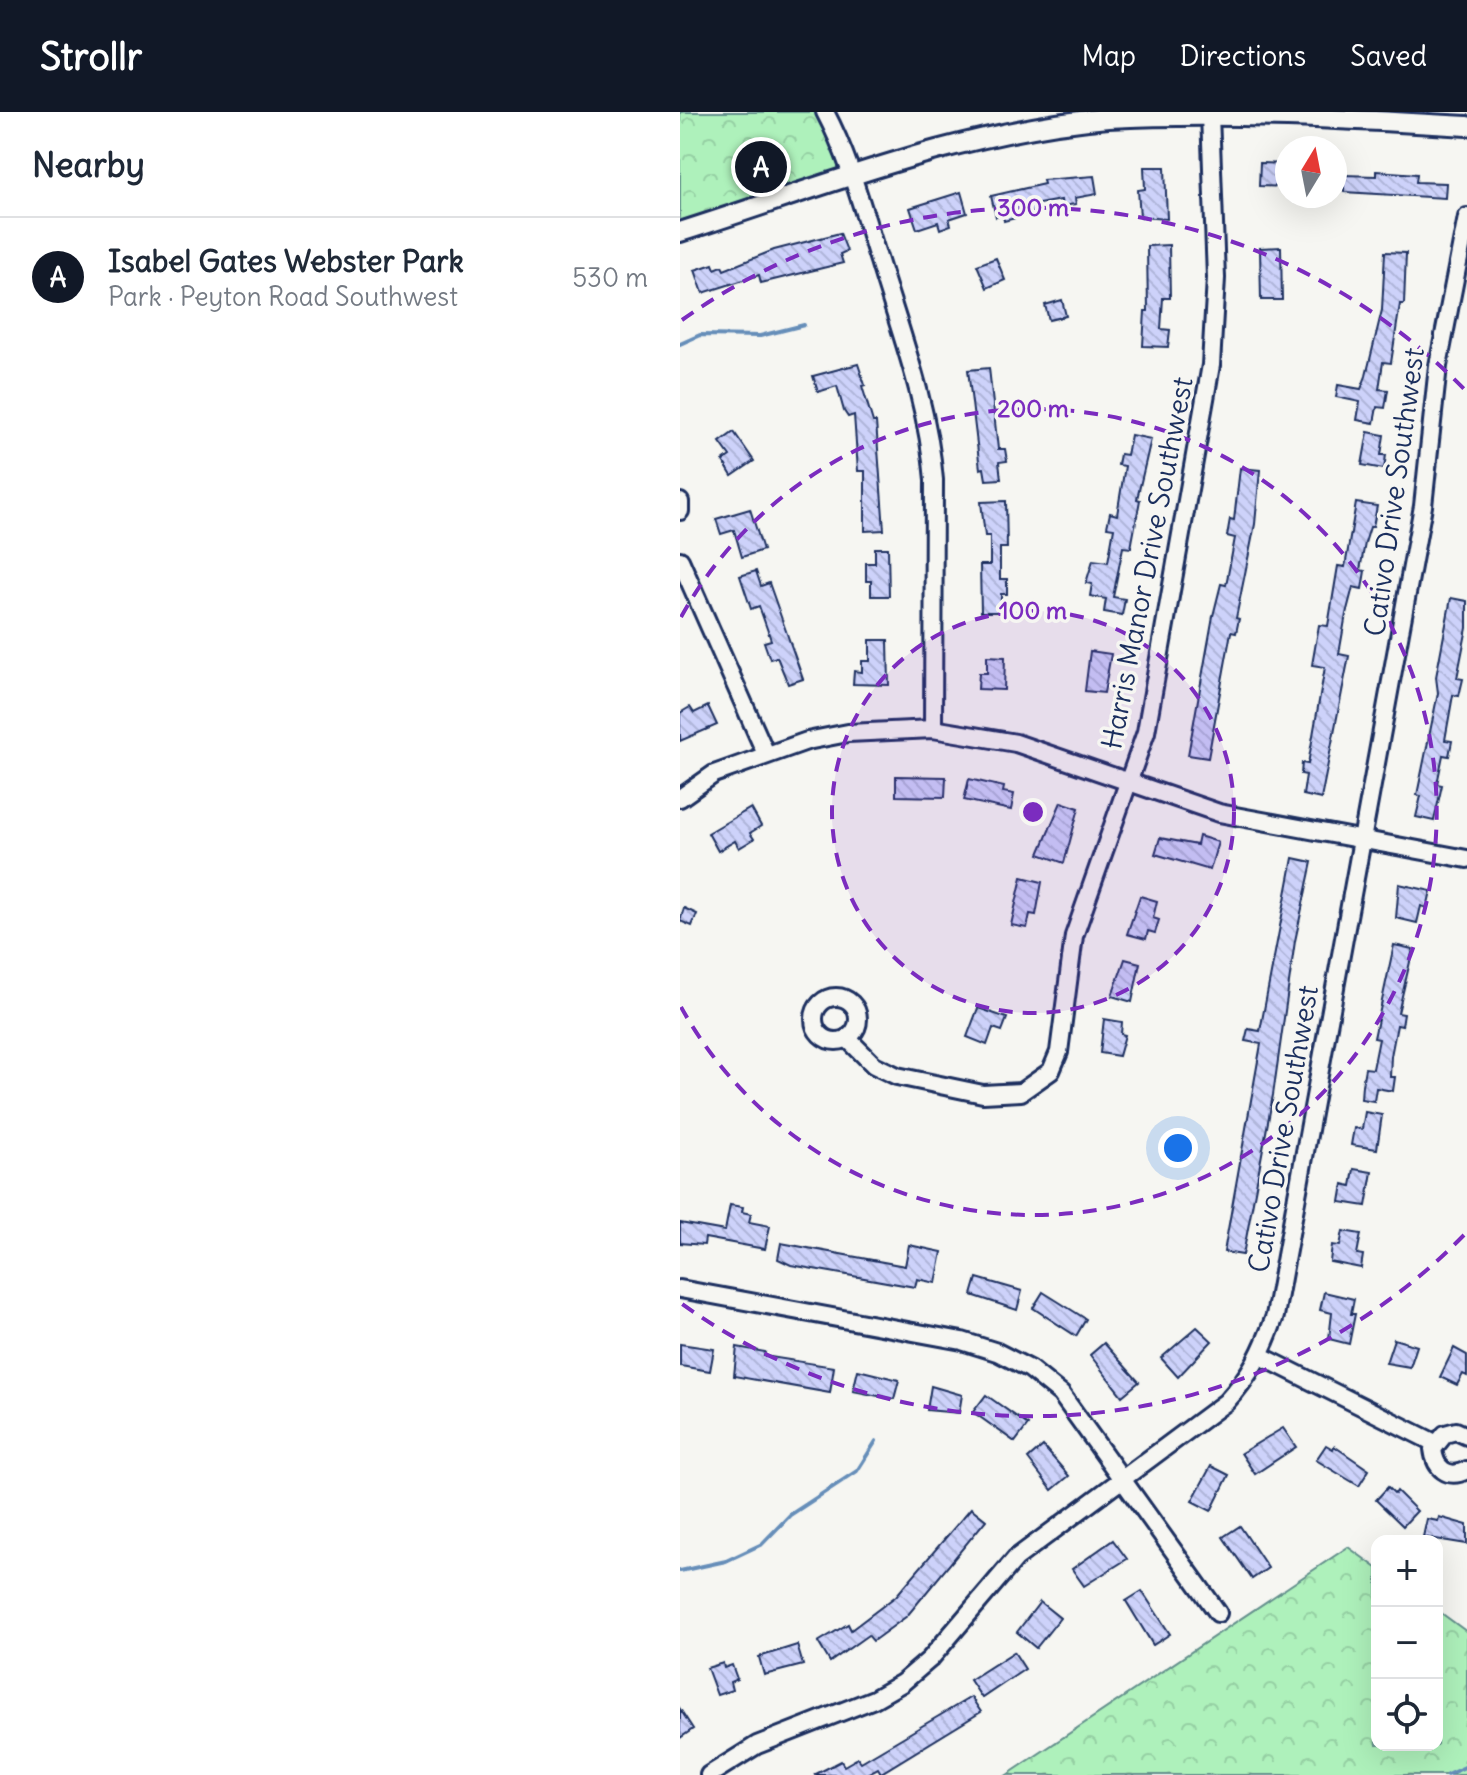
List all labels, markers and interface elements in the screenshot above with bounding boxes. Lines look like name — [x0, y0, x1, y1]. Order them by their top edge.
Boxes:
text: Strollr — [40, 33, 142, 80]
text: Map — [1081, 38, 1136, 74]
text: Directions — [1180, 38, 1306, 74]
text: Saved — [1350, 38, 1427, 74]
north arrow — [1275, 136, 1347, 208]
pin: A — [735, 137, 787, 197]
text: Nearby — [32, 143, 145, 186]
text: 300 m — [997, 192, 1069, 222]
text: Isabel Gates Webster Park — [108, 242, 464, 280]
text: A — [50, 261, 66, 294]
text: 530 m — [572, 261, 648, 294]
text: Park · Peyton Road Southwest — [108, 280, 458, 313]
street label: Cativo Drive Southwest — [1356, 345, 1432, 639]
street label: Harris Manor Drive Southwest — [1093, 374, 1201, 752]
text: 200 m — [997, 393, 1069, 423]
text: 100 m — [999, 595, 1067, 625]
centre of rings — [1019, 798, 1047, 826]
street label: Cativo Drive Southwest — [1240, 983, 1326, 1275]
your location — [1158, 1128, 1198, 1168]
map controls — [1371, 1535, 1443, 1751]
button: + — [1371, 1535, 1443, 1607]
button: − — [1371, 1607, 1443, 1679]
button: locate — [1371, 1679, 1443, 1751]

